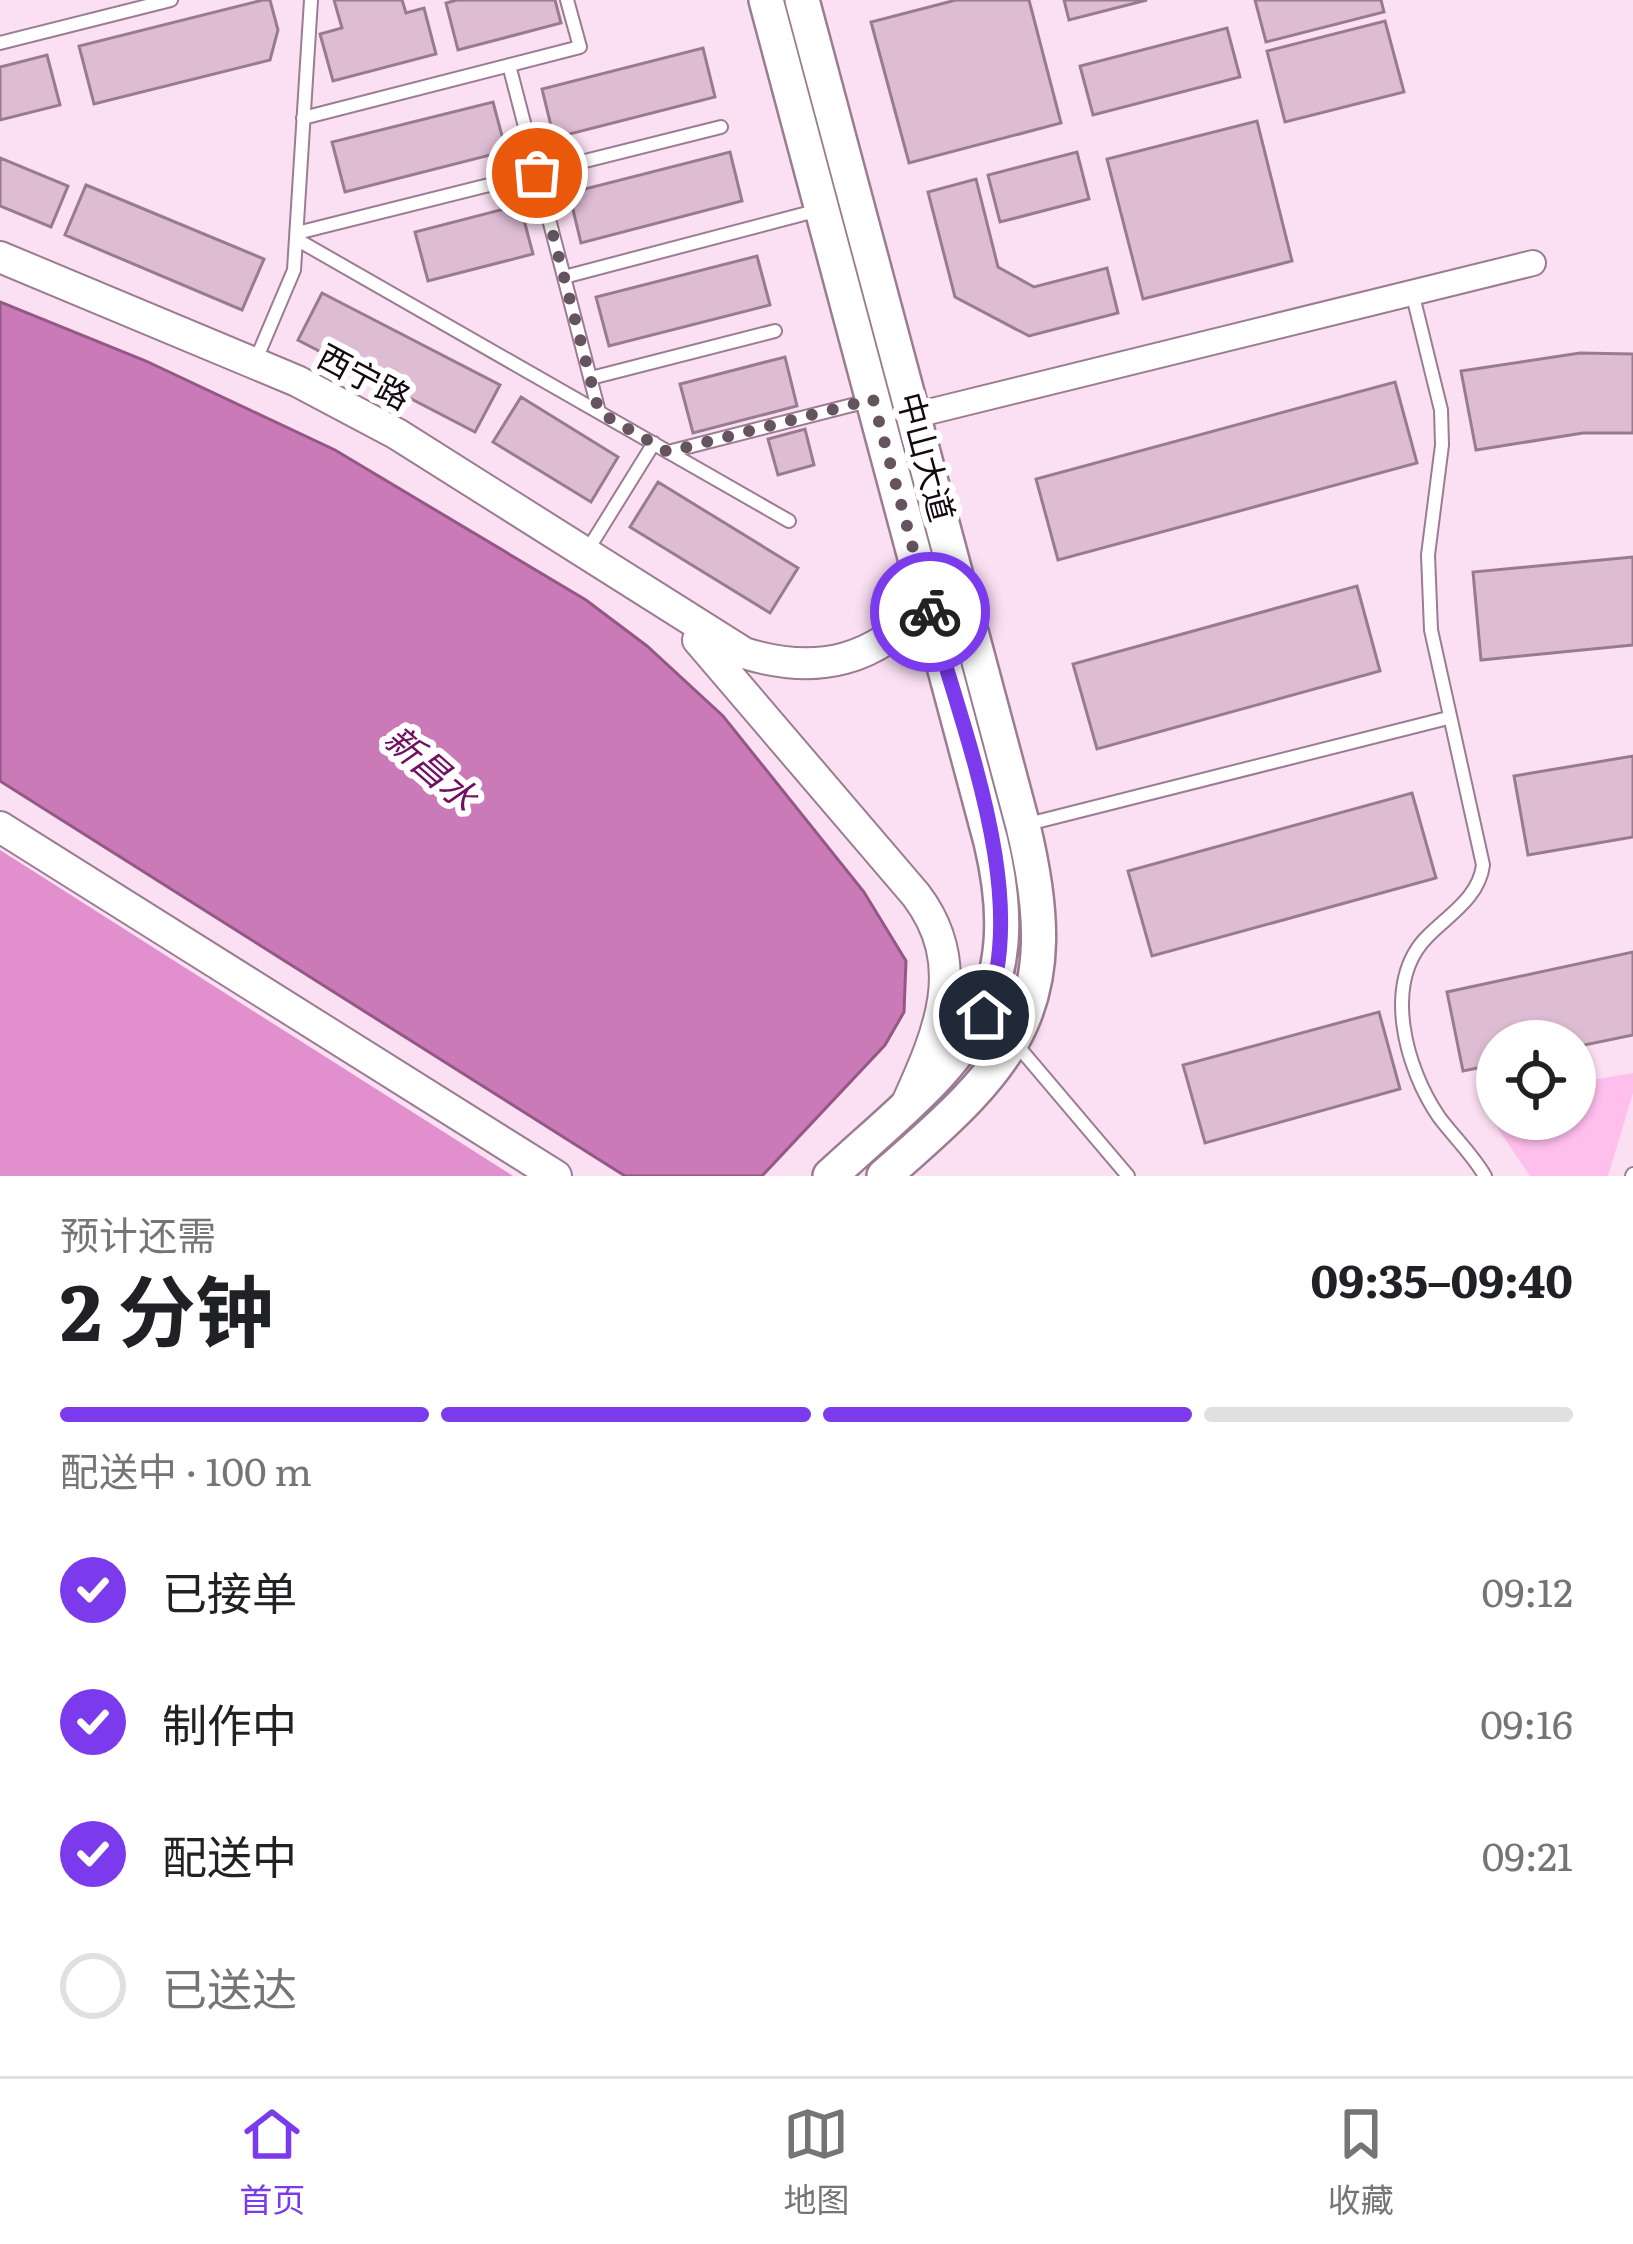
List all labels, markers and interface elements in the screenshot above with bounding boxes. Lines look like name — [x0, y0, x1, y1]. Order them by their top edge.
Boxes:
pin — [486, 122, 588, 224]
icon: bag — [504, 140, 570, 206]
street label: 西宁路 — [310, 330, 420, 420]
street label: 中山大道 — [888, 386, 969, 526]
courier — [870, 552, 990, 672]
icon: bike — [897, 579, 963, 645]
water label: 新昌水 — [374, 711, 492, 823]
pin — [933, 964, 1035, 1066]
icon: home — [951, 982, 1017, 1048]
map controls — [1476, 1020, 1596, 1140]
button: locate — [1476, 1020, 1596, 1140]
text: 预计还需 — [60, 1204, 216, 1262]
text: 09:35–09:40 — [1311, 1245, 1573, 1312]
text: 2 分钟 — [60, 1249, 274, 1365]
text: 配送中 · 100 m — [60, 1440, 312, 1498]
icon: check — [60, 1557, 126, 1623]
text: 已接单 — [162, 1557, 297, 1624]
text: 09:12 — [1481, 1561, 1573, 1619]
icon: check — [60, 1689, 126, 1755]
text: 制作中 — [162, 1689, 297, 1756]
text: 09:16 — [1480, 1693, 1573, 1751]
icon: check — [60, 1821, 126, 1887]
text: 配送中 — [162, 1821, 297, 1888]
text: 09:21 — [1482, 1825, 1573, 1883]
text: 已送达 — [162, 1953, 297, 2020]
tab: 首页 — [239, 2101, 305, 2222]
tab: 地图 — [783, 2101, 849, 2222]
tab: 收藏 — [1328, 2101, 1394, 2222]

